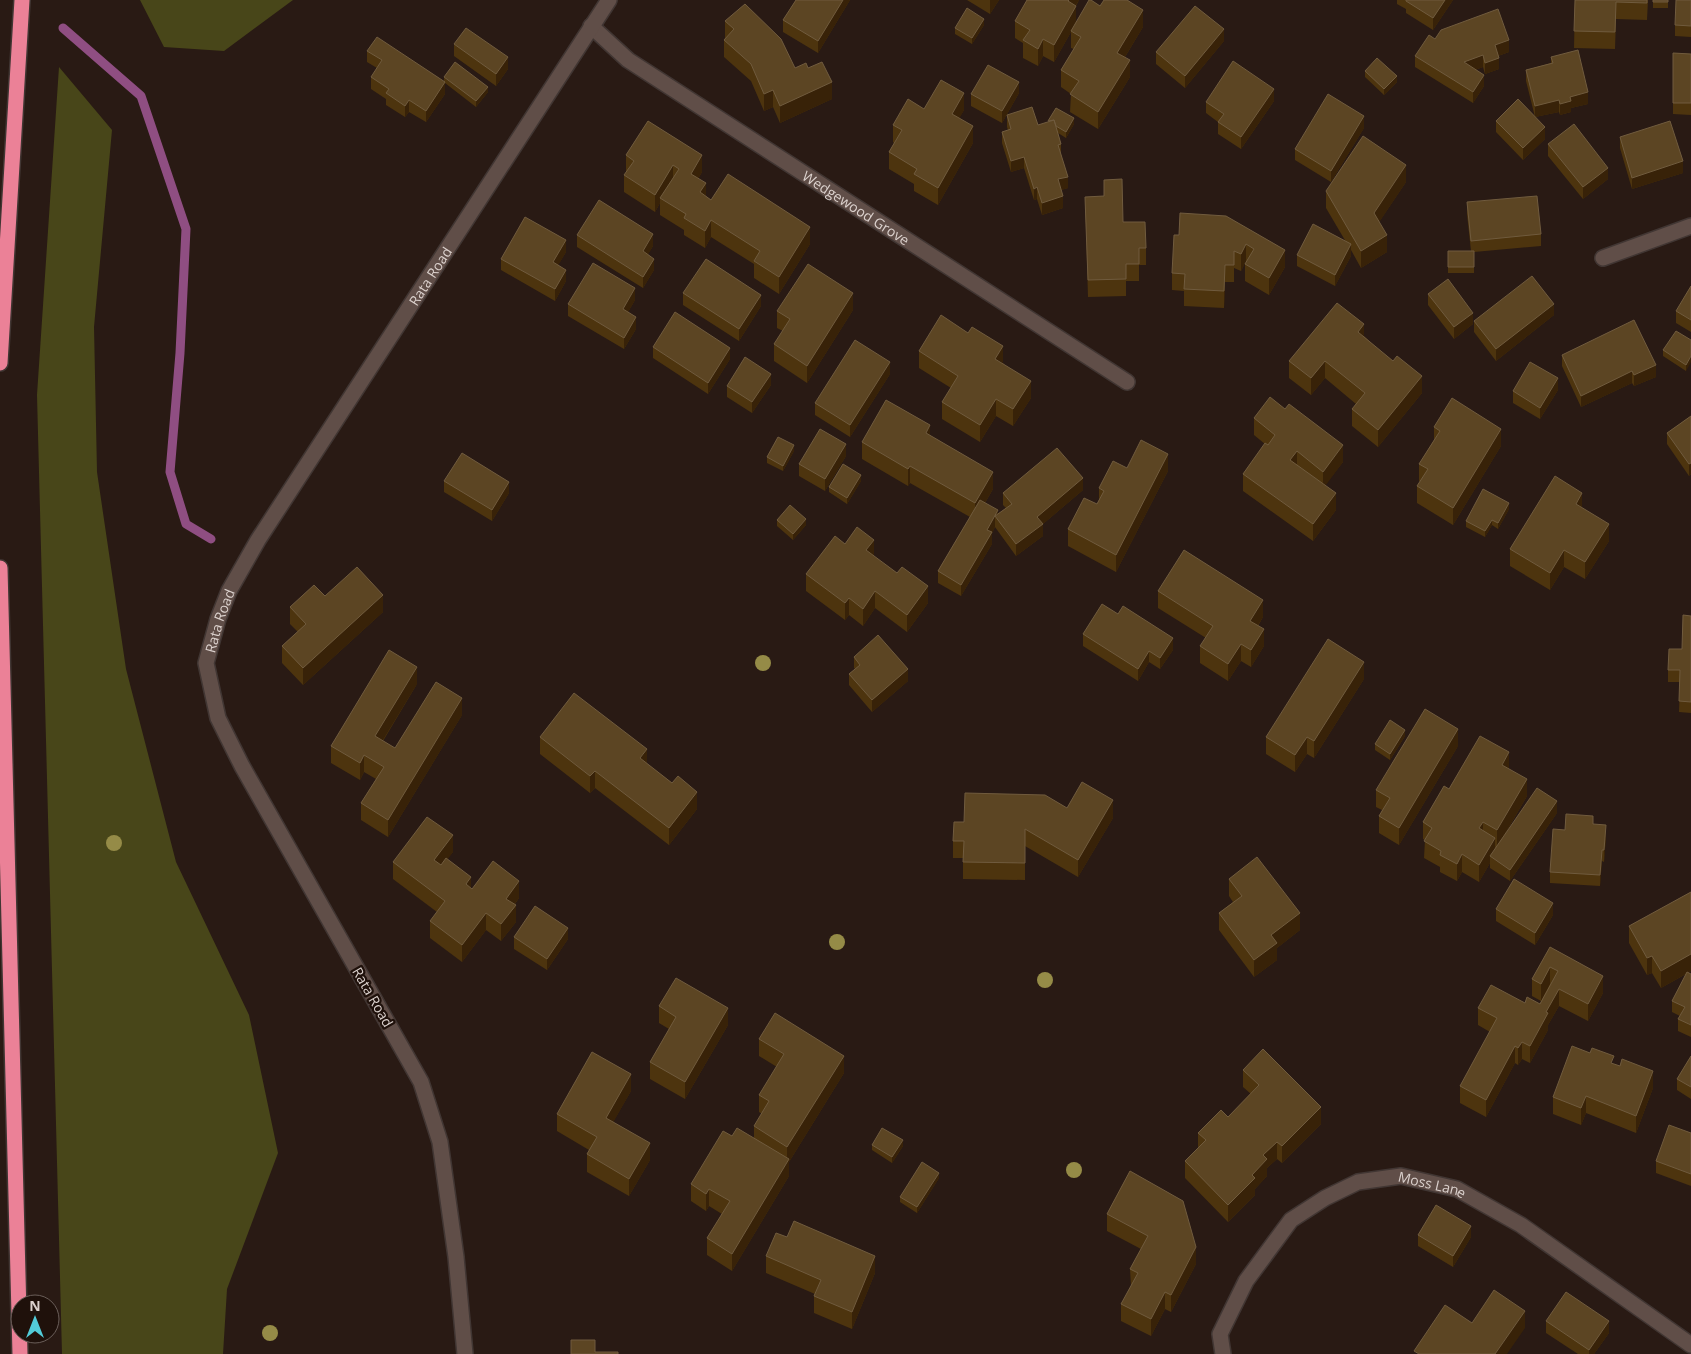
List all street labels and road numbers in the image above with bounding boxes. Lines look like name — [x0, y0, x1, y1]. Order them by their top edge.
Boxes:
street label: Wedgewood Grove — [799, 166, 914, 249]
street label: Rata Road — [404, 243, 456, 309]
street label: Rata Road — [200, 586, 239, 655]
street label: Rata Road — [348, 964, 398, 1030]
street label: Moss Lane — [1396, 1166, 1470, 1202]

